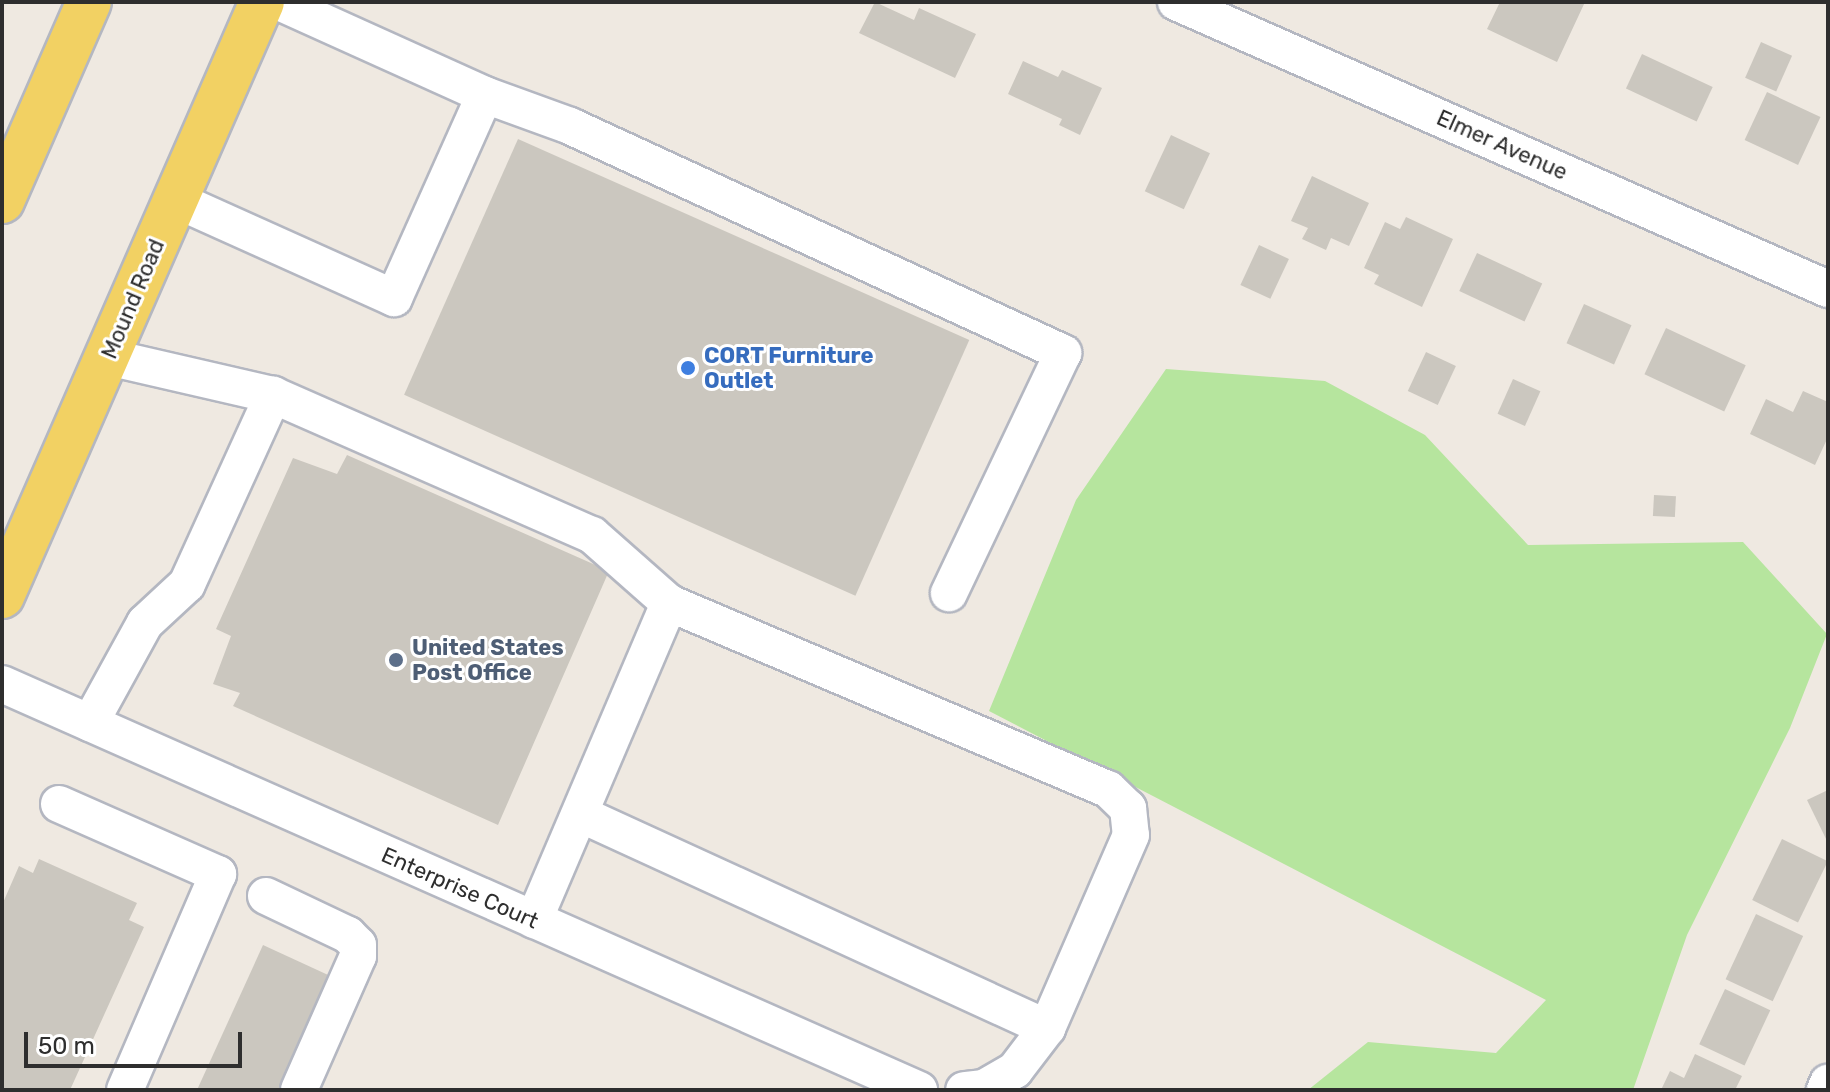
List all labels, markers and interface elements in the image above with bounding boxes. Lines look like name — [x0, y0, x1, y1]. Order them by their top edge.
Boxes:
street label: Elmer Avenue — [1432, 104, 1572, 186]
street label: Mound Road — [96, 235, 170, 363]
place label: CORT Furniture Outlet — [704, 342, 874, 394]
marker: CORT Furniture Outlet — [679, 359, 697, 377]
place label: United States Post Office — [412, 634, 564, 686]
marker: United States Post Office — [387, 651, 405, 669]
street label: Enterprise Court — [377, 842, 543, 934]
scale bar — [28, 1016, 246, 1066]
text: 50 m — [38, 1032, 95, 1060]

